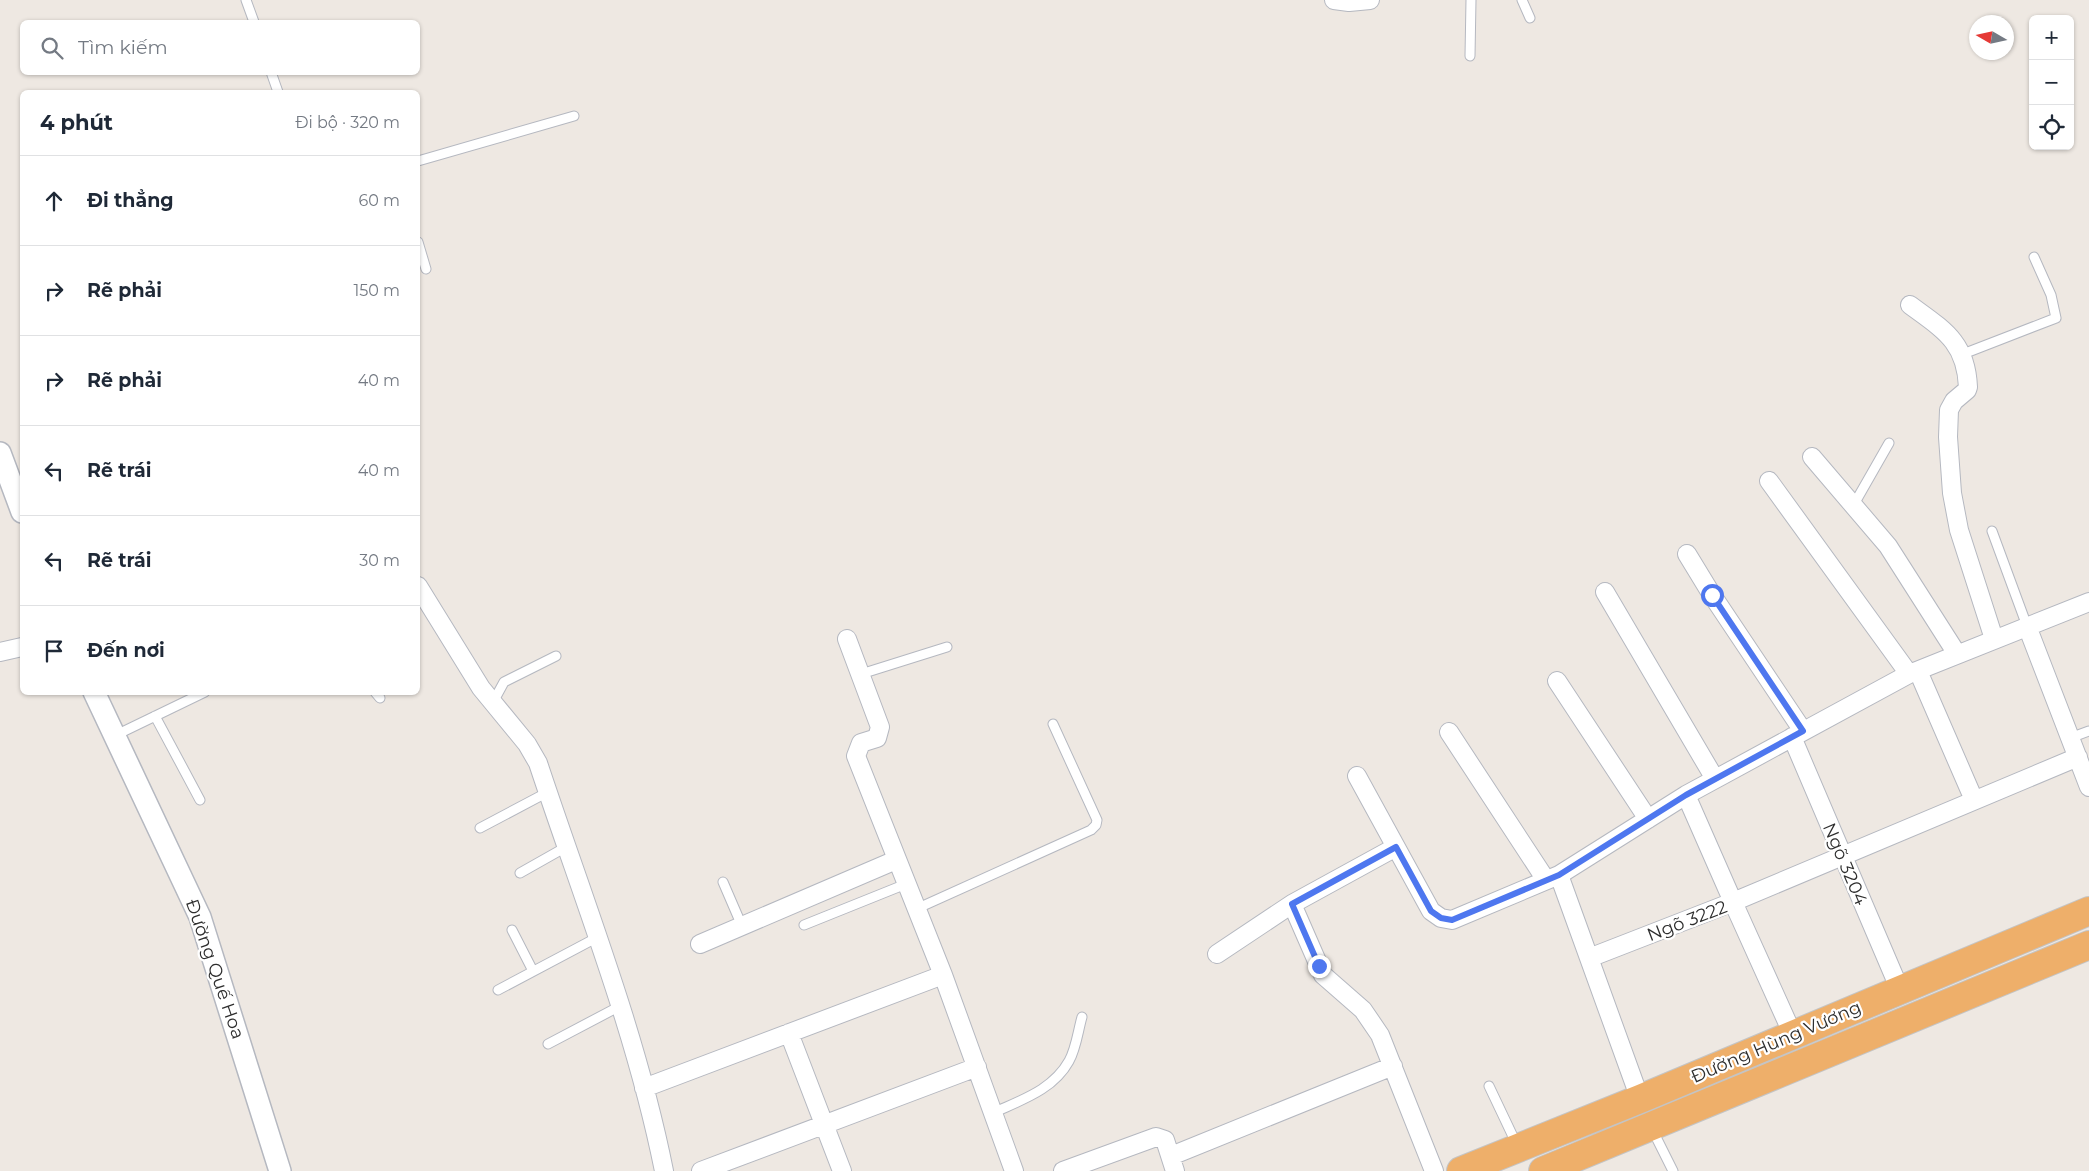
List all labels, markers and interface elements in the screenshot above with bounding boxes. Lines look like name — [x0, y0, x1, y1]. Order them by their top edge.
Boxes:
north arrow — [1969, 15, 2014, 60]
map controls — [2029, 15, 2074, 150]
button: + — [2029, 15, 2074, 60]
search box — [20, 20, 420, 75]
icon: search — [38, 34, 66, 62]
text: Tìm kiếm — [78, 36, 168, 59]
button: − — [2029, 60, 2074, 105]
button: locate — [2029, 105, 2074, 150]
text: 4 phút — [40, 110, 113, 135]
text: Đi bộ · 320 m — [295, 113, 400, 132]
icon: ahead — [40, 187, 68, 215]
text: Đi thẳng — [87, 189, 174, 212]
text: 60 m — [358, 191, 400, 210]
icon: right — [40, 277, 68, 305]
text: Rẽ phải — [87, 279, 162, 302]
text: 150 m — [353, 281, 400, 300]
icon: right — [40, 367, 68, 395]
text: Rẽ phải — [87, 369, 162, 392]
text: 40 m — [358, 371, 400, 390]
icon: left — [40, 457, 68, 485]
text: Rẽ trái — [87, 459, 152, 482]
text: 40 m — [358, 461, 400, 480]
icon: left — [40, 547, 68, 575]
text: Rẽ trái — [87, 549, 152, 572]
text: 30 m — [359, 551, 400, 570]
route start — [1701, 584, 1724, 607]
icon: arrive — [40, 637, 68, 665]
text: Đến nơi — [87, 639, 165, 662]
street label: Ngõ 3204 — [1818, 820, 1872, 908]
street label: Đường Quế Hoa — [181, 896, 249, 1042]
street label: Ngõ 3222 — [1644, 896, 1730, 946]
route end — [1308, 955, 1331, 978]
street label: Đường Hùng Vương — [1688, 996, 1864, 1088]

